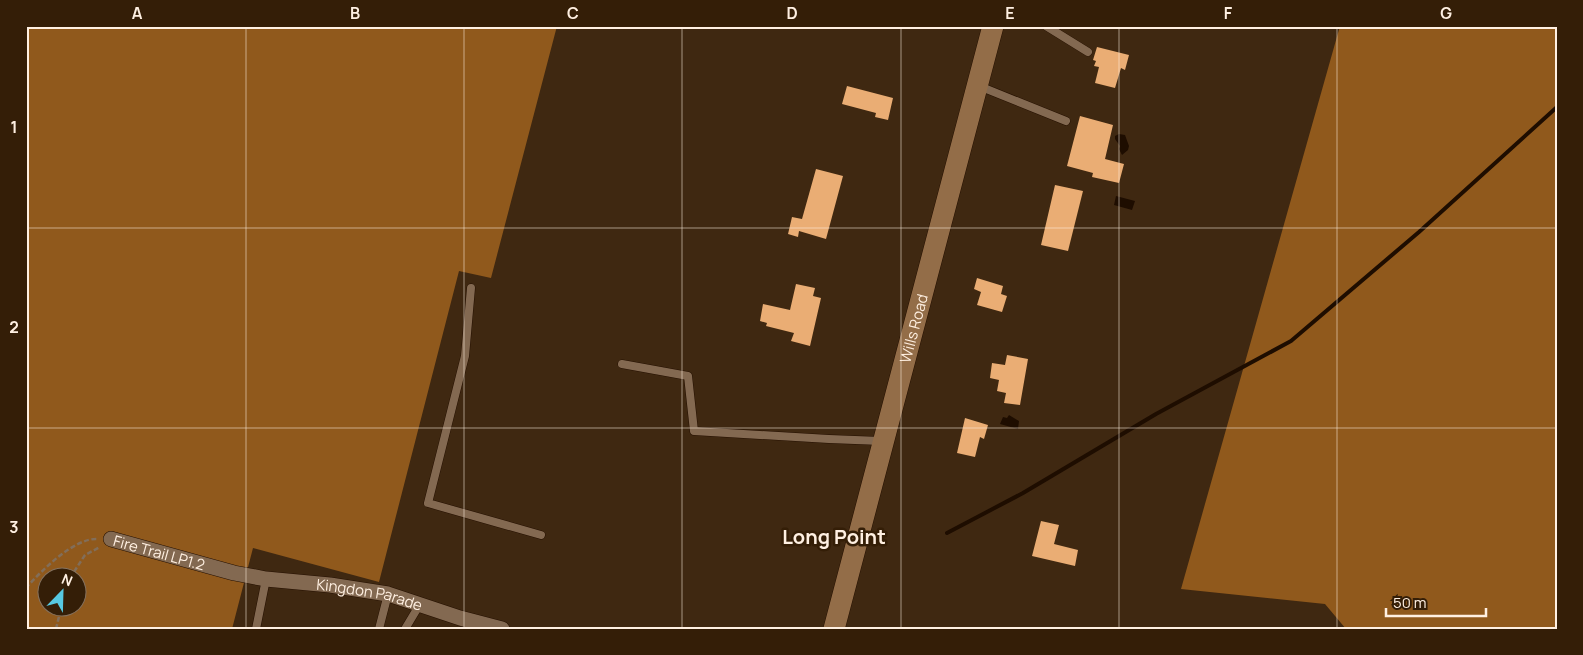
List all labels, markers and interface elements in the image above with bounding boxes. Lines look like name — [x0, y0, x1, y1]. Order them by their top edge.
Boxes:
text: A — [132, 2, 143, 24]
text: B — [350, 2, 360, 24]
text: C — [567, 2, 579, 24]
text: D — [786, 2, 798, 24]
text: E — [1005, 2, 1015, 24]
text: F — [1224, 2, 1233, 24]
text: G — [1440, 2, 1452, 24]
text: 1 — [10, 116, 18, 138]
street label: Wills Road — [894, 291, 932, 365]
text: 2 — [9, 316, 19, 338]
text: 3 — [9, 516, 19, 538]
district label: Long Point — [782, 523, 886, 550]
street label: Fire Trail LP1.2 — [111, 530, 207, 575]
north arrow — [38, 568, 88, 618]
text: N — [59, 569, 76, 590]
street label: Kingdon Parade — [316, 573, 426, 615]
scale bar — [1386, 585, 1486, 617]
text: 50 m — [1393, 592, 1427, 613]

